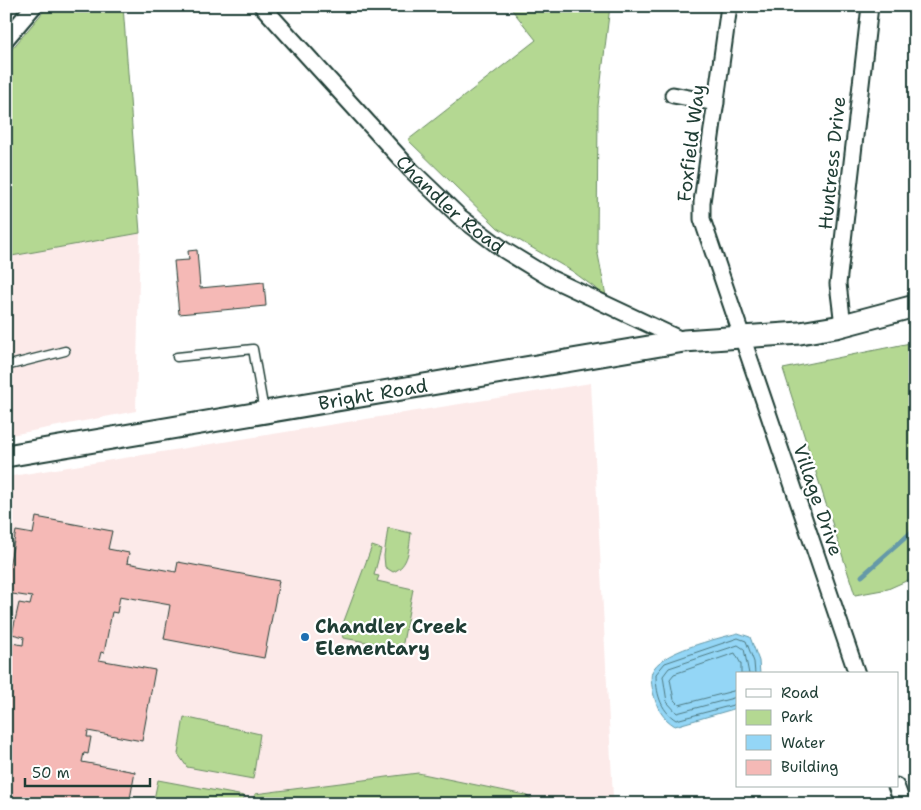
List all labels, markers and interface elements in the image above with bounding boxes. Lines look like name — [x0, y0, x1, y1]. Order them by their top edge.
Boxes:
street label: Foxfield Way — [671, 83, 711, 203]
street label: Huntress Drive — [813, 95, 851, 231]
street label: Chandler Road — [391, 149, 510, 259]
street label: Bright Road — [316, 372, 429, 415]
street label: Village Drive — [787, 441, 849, 559]
place label: Chandler Creek Elementary — [315, 614, 467, 661]
marker: Chandler Creek Elementary — [299, 631, 311, 643]
legend — [736, 672, 898, 788]
text: Road — [781, 683, 819, 703]
text: Park — [781, 707, 813, 727]
text: Water — [781, 733, 825, 753]
scale bar — [25, 755, 150, 787]
text: Building — [781, 757, 838, 777]
text: 50 m — [32, 763, 70, 783]

